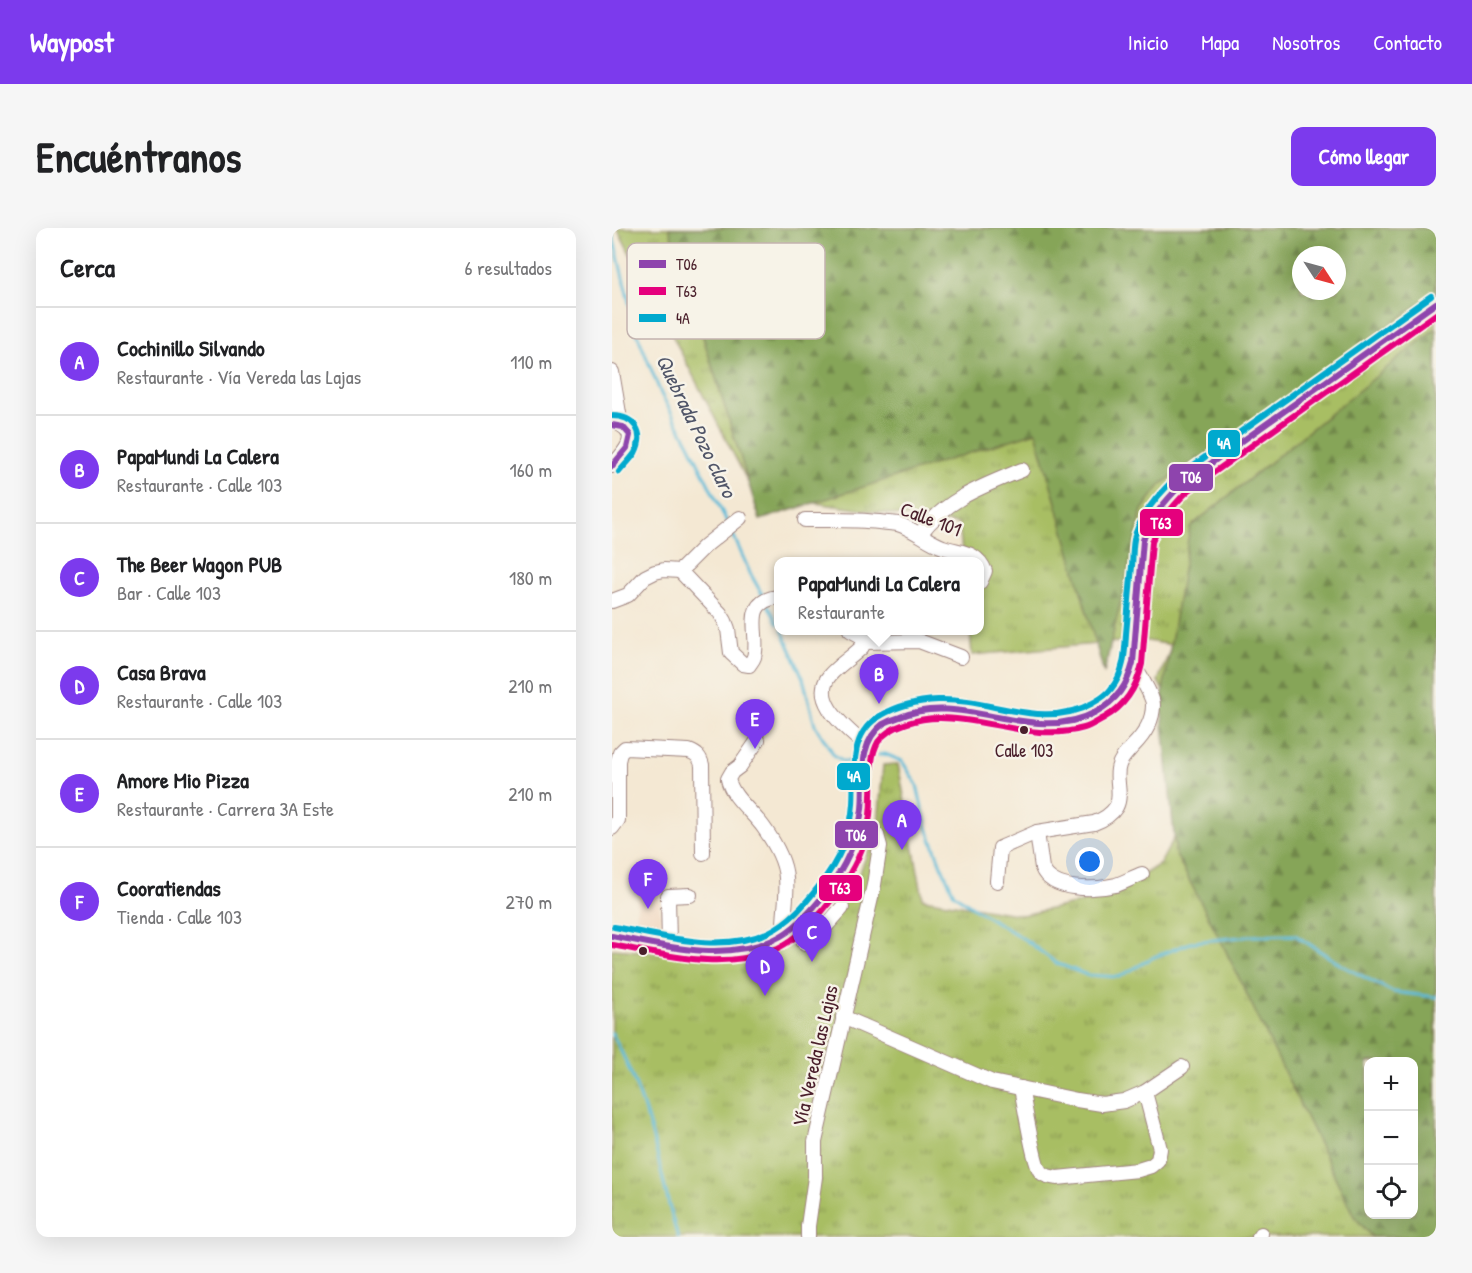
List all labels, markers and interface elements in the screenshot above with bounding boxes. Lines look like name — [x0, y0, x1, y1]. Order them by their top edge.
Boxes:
text: Waypost — [30, 23, 114, 61]
text: Inicio — [1128, 28, 1168, 57]
text: Mapa — [1201, 28, 1239, 57]
text: Nosotros — [1272, 28, 1340, 57]
text: Contacto — [1373, 28, 1442, 57]
button: Cómo llegar — [1291, 127, 1436, 186]
text: Encuéntranos — [36, 128, 242, 185]
legend — [627, 243, 825, 339]
north arrow — [1292, 246, 1346, 300]
text: Cerca — [60, 250, 115, 285]
text: T06 — [676, 253, 697, 275]
text: 6 resultados — [464, 254, 552, 281]
text: T63 — [676, 280, 697, 302]
text: 4A — [676, 307, 690, 329]
text: Cochinillo Silvando — [117, 333, 265, 363]
text: A — [75, 348, 84, 375]
text: 110 m — [510, 348, 552, 375]
water label: Quebrada Pozo claro — [649, 349, 744, 504]
text: Restaurante · Vía Vereda las Lajas — [117, 363, 361, 390]
line badge: 4A — [1207, 429, 1241, 458]
text: 4A — [1217, 432, 1231, 454]
text: PapaMundi La Calera — [117, 441, 279, 471]
text: B — [74, 456, 85, 483]
text: 160 m — [510, 456, 552, 483]
line badge: T06 — [1168, 463, 1214, 492]
text: T06 — [1179, 466, 1202, 488]
text: Restaurante · Calle 103 — [117, 471, 282, 498]
street label: Calle 101 — [897, 495, 966, 543]
line badge: T63 — [1139, 508, 1184, 537]
text: T63 — [1149, 512, 1172, 534]
text: The Beer Wagon PUB — [117, 549, 282, 579]
popup — [774, 557, 984, 635]
text: C — [74, 564, 85, 591]
text: 180 m — [509, 564, 552, 591]
text: PapaMundi La Calera — [798, 568, 960, 598]
text: Bar · Calle 103 — [117, 579, 221, 606]
text: Restaurante — [798, 598, 885, 625]
pin: B — [860, 654, 898, 704]
text: Casa Brava — [117, 657, 206, 687]
text: D — [75, 672, 84, 699]
text: 210 m — [508, 672, 552, 699]
text: Restaurante · Calle 103 — [117, 687, 282, 714]
pin: E — [736, 700, 774, 749]
marker: Calle 103 — [1018, 724, 1030, 736]
place label: Calle 103 — [995, 738, 1053, 763]
line badge: 4A — [836, 762, 871, 791]
text: Amore Mio Pizza — [117, 765, 249, 795]
text: 4A — [847, 765, 861, 787]
text: E — [75, 780, 84, 807]
text: 210 m — [508, 780, 552, 807]
text: Restaurante · Carrera 3A Este — [117, 795, 334, 822]
pin: A — [882, 800, 922, 850]
line badge: T06 — [834, 820, 879, 849]
text: T06 — [844, 824, 867, 846]
your location — [1075, 847, 1104, 876]
pin: F — [628, 860, 668, 909]
text: Cooratiendas — [117, 873, 221, 903]
line badge: T63 — [818, 874, 863, 902]
text: T63 — [828, 877, 851, 899]
text: F — [76, 888, 83, 915]
text: 270 m — [506, 888, 552, 915]
text: Tienda · Calle 103 — [117, 903, 242, 930]
pin: C — [792, 912, 832, 962]
unlabelled marker — [637, 945, 649, 957]
pin: D — [746, 946, 784, 996]
street label: Vía Vereda las Lajas — [785, 982, 844, 1129]
map controls — [1364, 1057, 1418, 1219]
button: + — [1364, 1057, 1418, 1111]
button: − — [1364, 1111, 1418, 1165]
button: locate — [1364, 1165, 1418, 1219]

